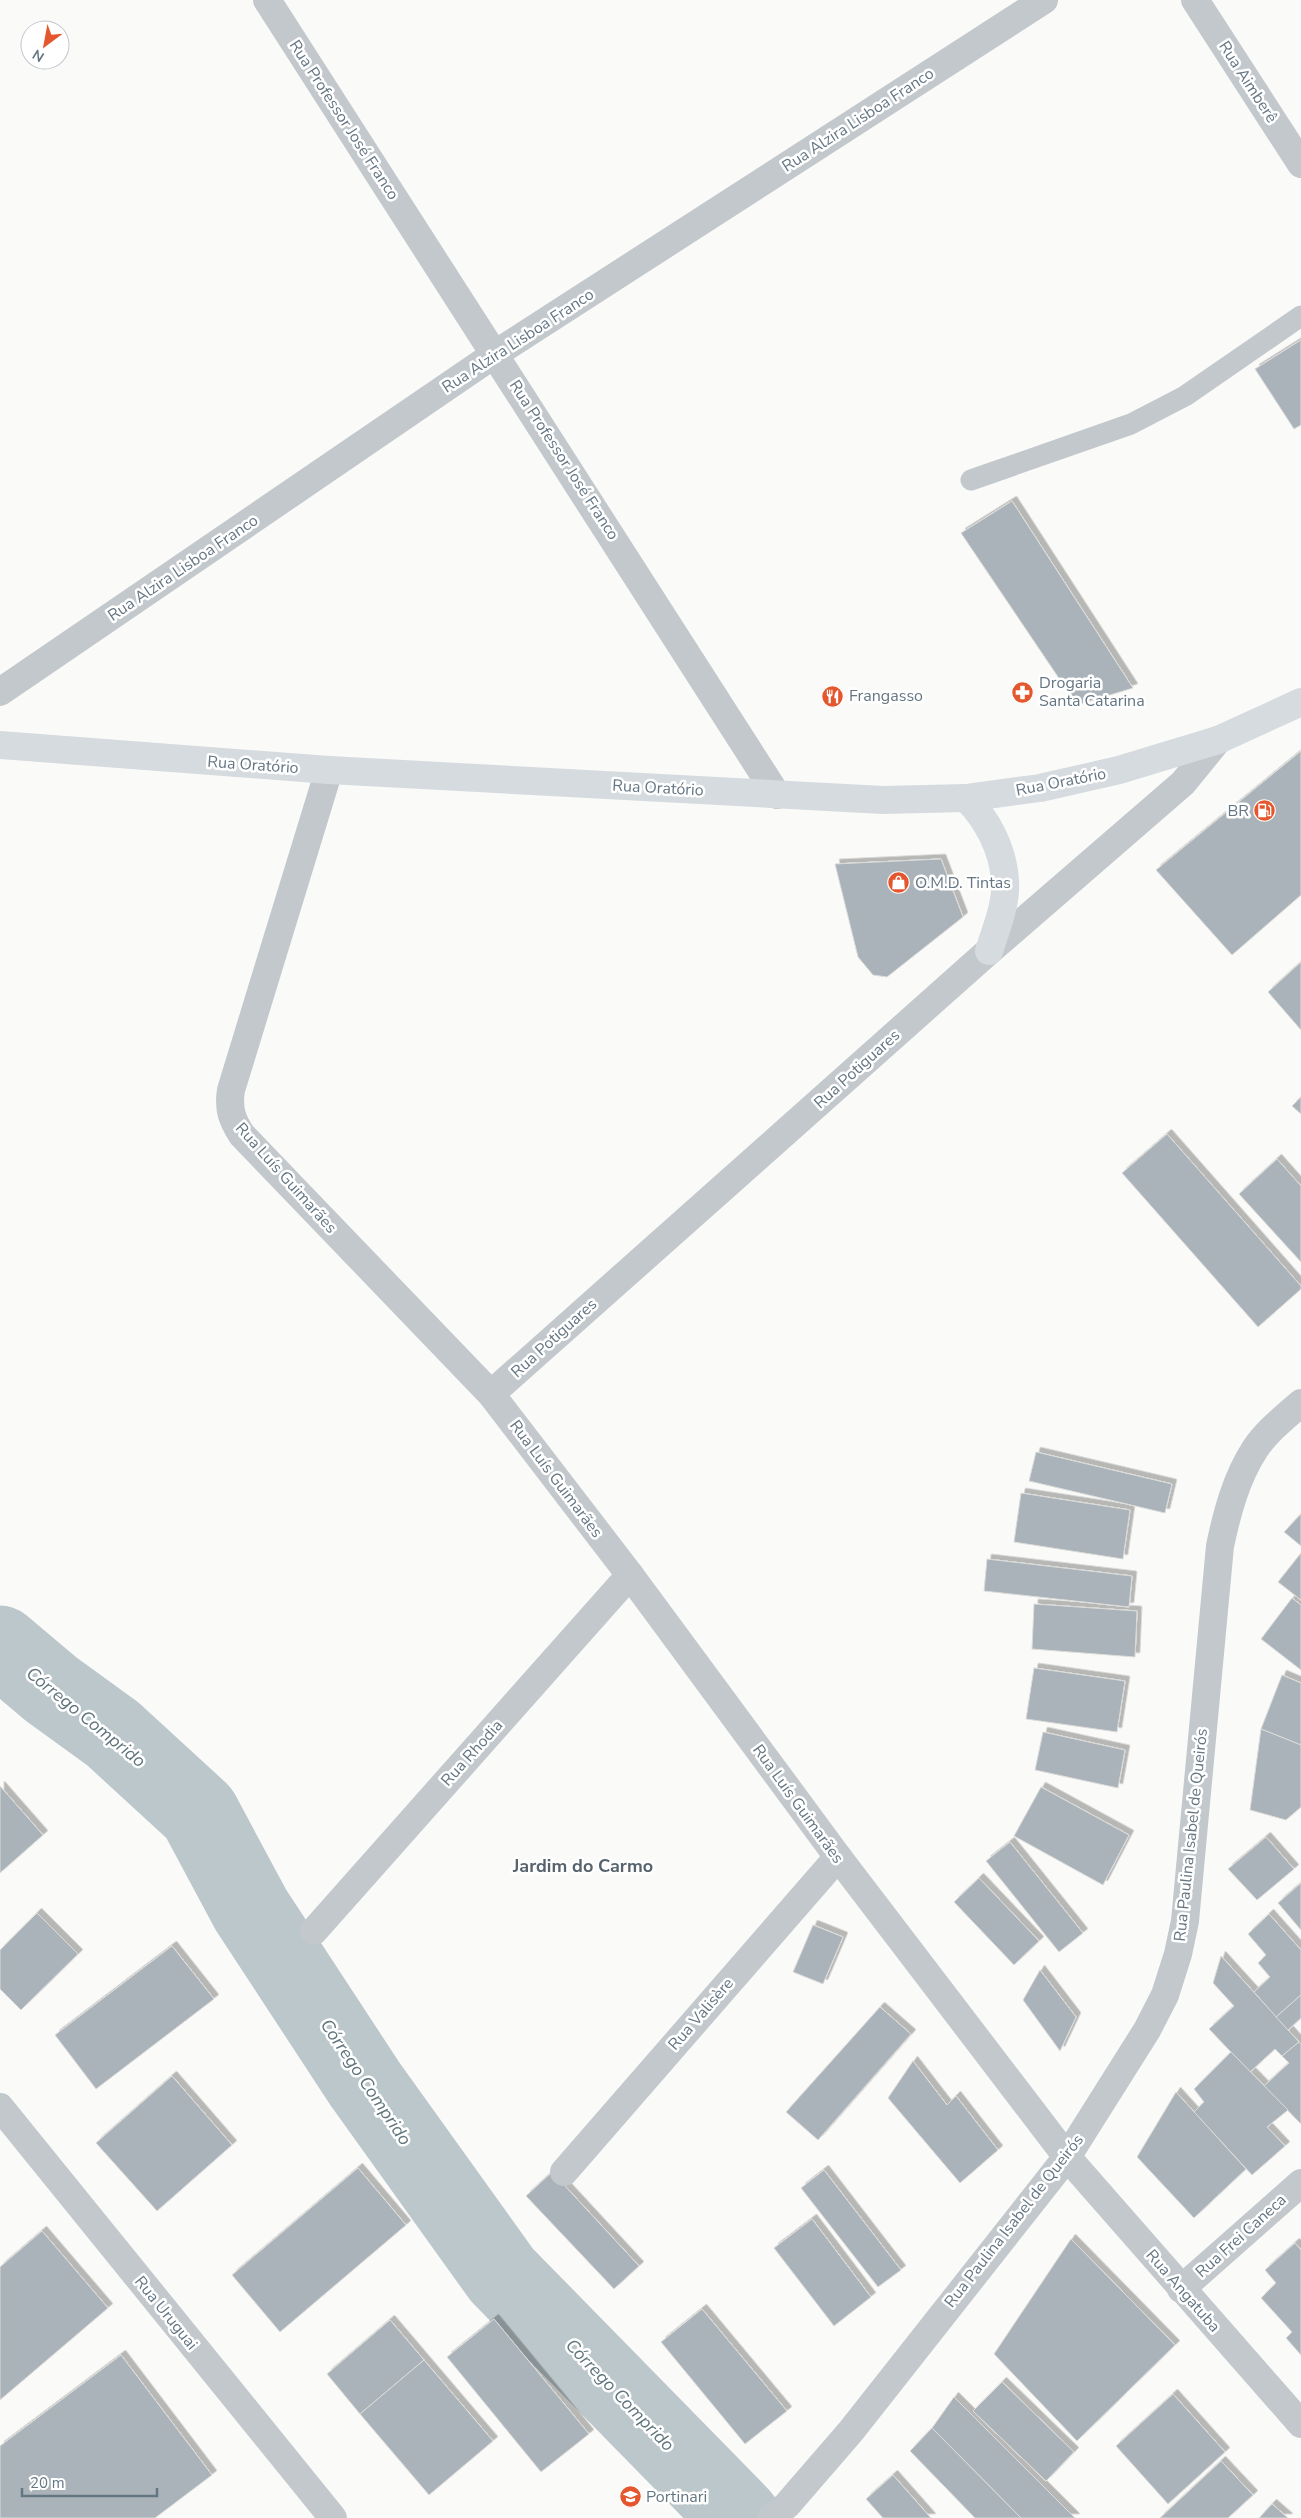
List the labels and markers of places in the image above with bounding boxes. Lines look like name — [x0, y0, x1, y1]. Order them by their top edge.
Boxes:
place label: Drogaria Santa Catarina — [1039, 672, 1145, 712]
pharmacy icon: Drogaria Santa Catarina — [1011, 680, 1035, 704]
restaurant icon: Frangasso — [821, 684, 845, 708]
place label: Frangasso — [849, 685, 923, 707]
fuel station icon: BR — [1253, 799, 1277, 823]
place label: BR — [1227, 800, 1249, 822]
shop icon: O.M.D. Tintas — [887, 871, 911, 895]
place label: O.M.D. Tintas — [915, 872, 1011, 894]
school or university icon: Portinari — [618, 2485, 642, 2509]
place label: Portinari — [646, 2486, 707, 2508]

